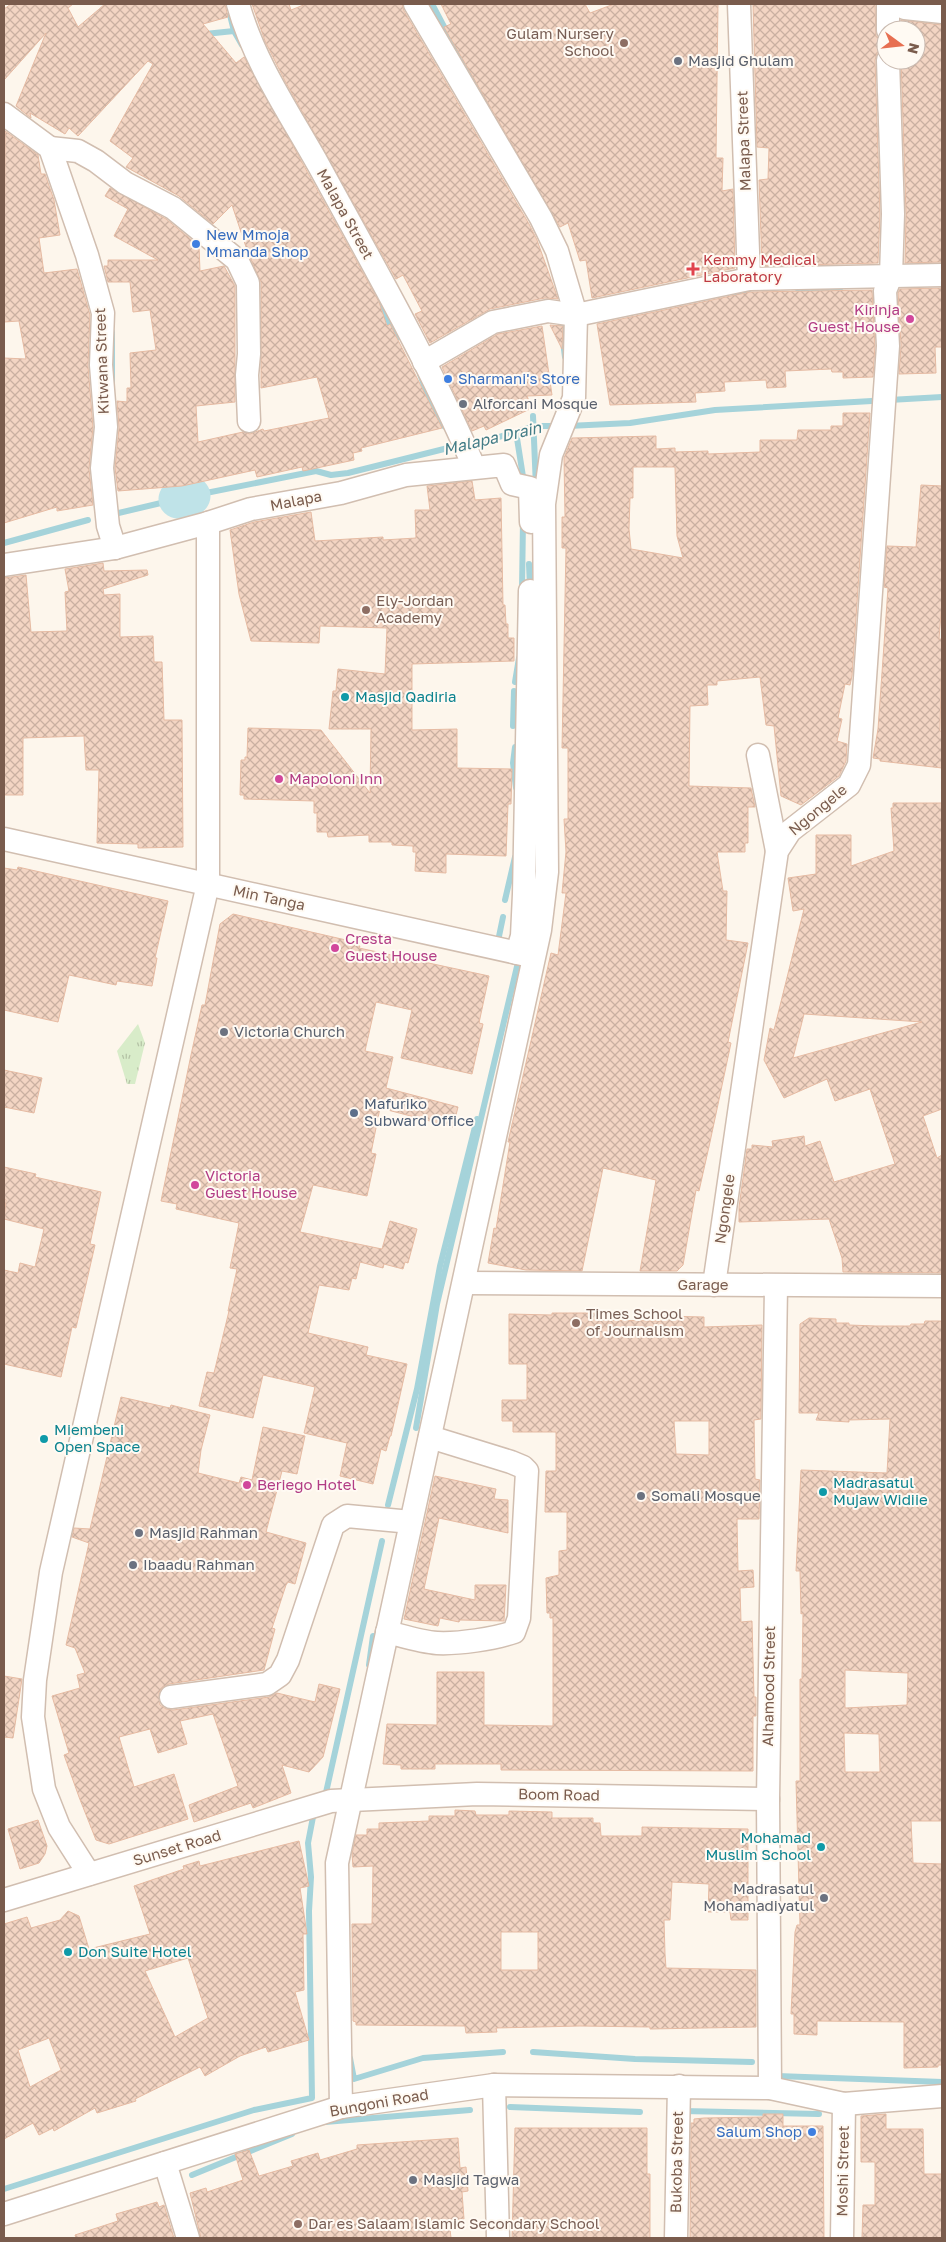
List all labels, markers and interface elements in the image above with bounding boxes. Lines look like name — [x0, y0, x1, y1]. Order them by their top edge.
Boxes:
north arrow — [876, 20, 926, 70]
place label: Gulam Nursery School — [506, 24, 615, 59]
marker: Gulam Nursery School — [618, 37, 630, 49]
text: N — [904, 41, 924, 56]
place label: Masjid Ghulam — [688, 51, 794, 69]
marker: Masjid Ghulam — [672, 55, 684, 67]
street label: Malapa Street — [732, 90, 754, 192]
street label: Malapa Street — [314, 165, 378, 262]
place label: New Mmoja Mmanda Shop — [206, 225, 308, 260]
marker: New Mmoja Mmanda Shop — [190, 238, 202, 250]
place label: Kemmy Medical Laboratory — [703, 250, 817, 285]
marker: Kemmy Medical Laboratory — [687, 263, 699, 275]
place label: Kirinja Guest House — [808, 300, 900, 335]
street label: Kitwana Street — [90, 307, 112, 415]
marker: Kirinja Guest House — [904, 313, 916, 325]
place label: Sharmani's Store — [458, 369, 580, 387]
marker: Sharmani's Store — [442, 373, 454, 385]
place label: Alforcani Mosque — [473, 394, 598, 412]
marker: Alforcani Mosque — [457, 398, 469, 410]
water label: Malapa Drain — [441, 417, 544, 459]
street label: Malapa — [268, 486, 323, 514]
place label: Ely-Jordan Academy — [376, 591, 453, 626]
marker: Ely-Jordan Academy — [360, 604, 372, 616]
place label: Masjid Qadiria — [355, 687, 457, 705]
marker: Masjid Qadiria — [339, 691, 351, 703]
place label: Mapoloni Inn — [289, 769, 382, 787]
marker: Mapoloni Inn — [273, 773, 285, 785]
street label: Ngongele — [785, 780, 850, 839]
street label: Min Tanga — [232, 881, 307, 913]
place label: Cresta Guest House — [345, 929, 437, 964]
marker: Cresta Guest House — [329, 942, 341, 954]
place label: Victoria Church — [234, 1022, 345, 1040]
marker: Victoria Church — [218, 1026, 230, 1038]
place label: Mafuriko Subward Office — [364, 1094, 474, 1129]
marker: Mafuriko Subward Office — [348, 1107, 360, 1119]
place label: Victoria Guest House — [205, 1166, 297, 1201]
street label: Ngongele — [710, 1173, 738, 1245]
marker: Victoria Guest House — [189, 1179, 201, 1191]
street label: Garage — [677, 1275, 729, 1293]
place label: Times School of Journalism — [586, 1304, 684, 1339]
marker: Times School of Journalism — [570, 1317, 582, 1329]
place label: Miembeni Open Space — [54, 1420, 140, 1455]
marker: Miembeni Open Space — [38, 1433, 50, 1445]
place label: Madrasatul Mujaw Widiie — [833, 1473, 928, 1508]
place label: Beriego Hotel — [257, 1475, 356, 1493]
marker: Beriego Hotel — [241, 1479, 253, 1491]
place label: Somali Mosque — [651, 1486, 761, 1504]
marker: Madrasatul Mujaw Widiie — [817, 1486, 829, 1498]
marker: Somali Mosque — [635, 1490, 647, 1502]
place label: Masjid Rahman — [149, 1523, 258, 1541]
marker: Masjid Rahman — [133, 1527, 145, 1539]
place label: Ibaadu Rahman — [143, 1555, 255, 1573]
marker: Ibaadu Rahman — [127, 1559, 139, 1571]
street label: Alhamood Street — [758, 1625, 778, 1747]
street label: Boom Road — [518, 1784, 600, 1804]
street label: Sunset Road — [131, 1825, 223, 1869]
place label: Mohamad Muslim School — [705, 1828, 811, 1863]
marker: Mohamad Muslim School — [815, 1841, 827, 1853]
place label: Madrasatul Mohamadiyatul — [703, 1879, 814, 1914]
marker: Madrasatul Mohamadiyatul — [818, 1892, 830, 1904]
place label: Don Suite Hotel — [78, 1942, 192, 1960]
marker: Don Suite Hotel — [62, 1946, 74, 1958]
street label: Bungoni Road — [328, 2084, 430, 2120]
street label: Bukoba Street — [666, 2111, 686, 2213]
place label: Salum Shop — [716, 2122, 802, 2140]
street label: Moshi Street — [832, 2125, 852, 2217]
marker: Salum Shop — [806, 2126, 818, 2138]
place label: Masjid Tagwa — [423, 2170, 519, 2188]
marker: Masjid Tagwa — [407, 2174, 419, 2186]
place label: Dar es Salaam Islamic Secondary School — [308, 2214, 600, 2232]
marker: Dar es Salaam Islamic Secondary School — [292, 2218, 304, 2230]

